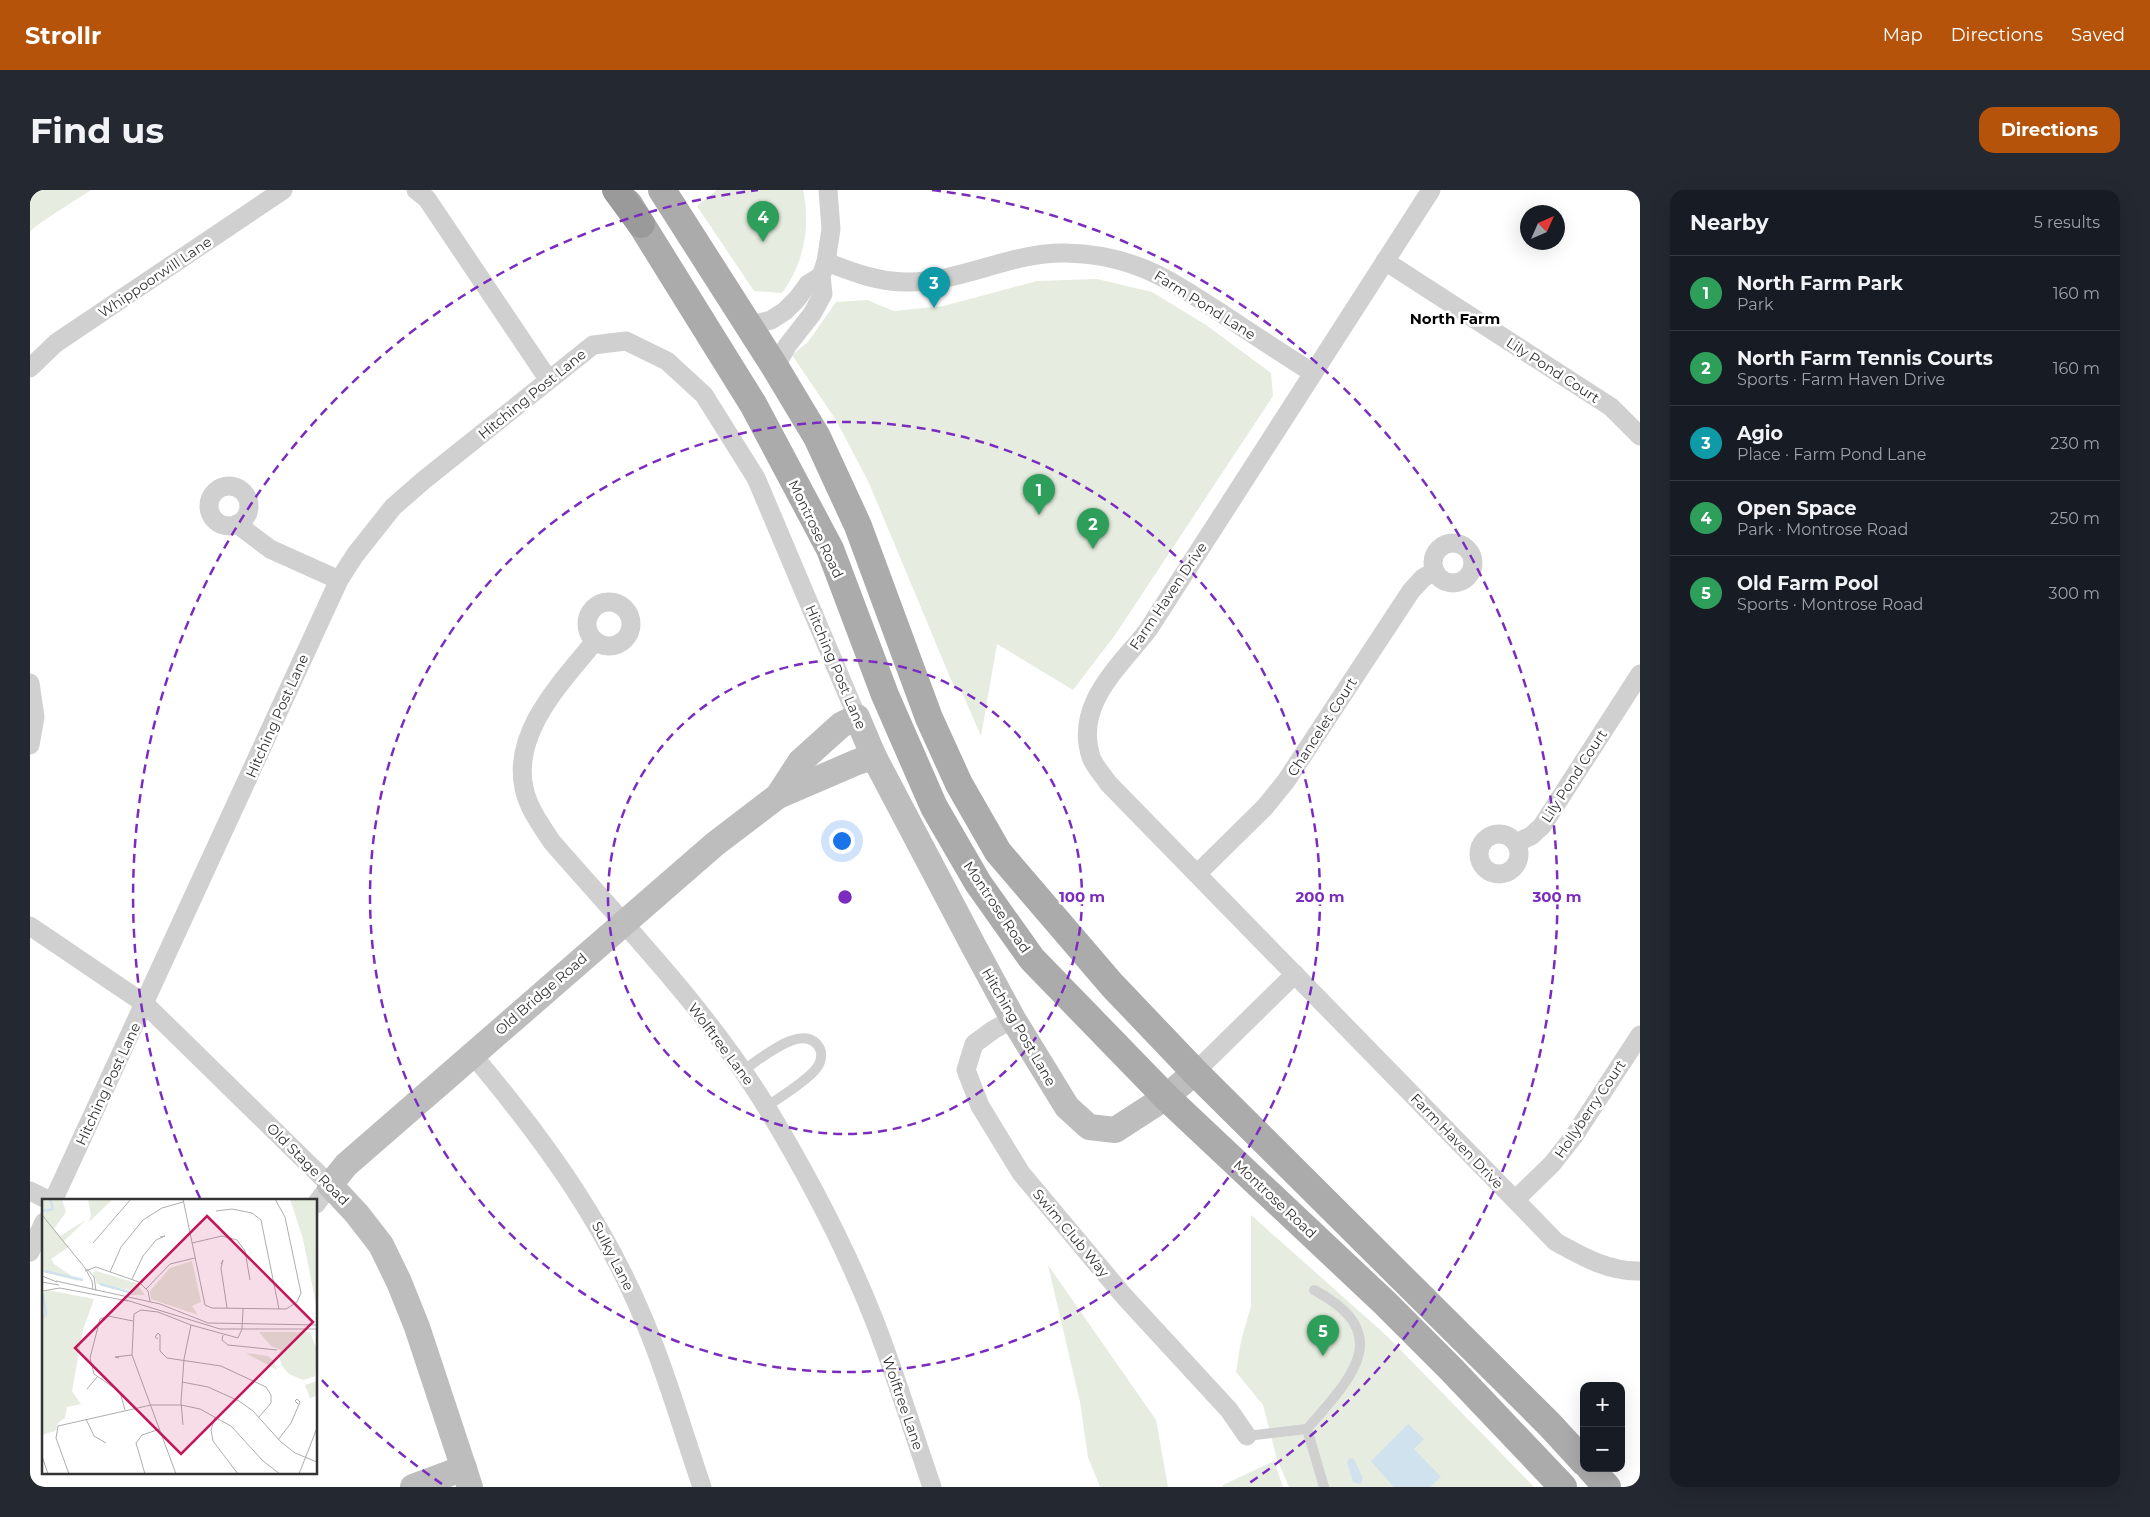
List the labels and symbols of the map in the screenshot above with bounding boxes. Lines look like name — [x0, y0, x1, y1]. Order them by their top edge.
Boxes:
pin: 4 — [747, 201, 779, 242]
north arrow — [1520, 205, 1565, 250]
street label: Whippoorwill Lane — [95, 232, 215, 322]
street label: Farm Pond Lane — [1151, 266, 1259, 344]
pin: 3 — [918, 267, 950, 308]
district label: North Farm — [1410, 309, 1500, 328]
street label: Lily Pond Court — [1503, 333, 1603, 407]
street label: Hitching Post Lane — [474, 345, 590, 443]
pin: 1 — [1023, 474, 1055, 515]
street label: Montrose Road — [784, 477, 848, 581]
pin: 2 — [1077, 508, 1109, 549]
street label: Farm Haven Drive — [1125, 539, 1211, 653]
street label: Hitching Post Lane — [802, 602, 870, 732]
street label: Hitching Post Lane — [242, 651, 312, 781]
street label: Chancelet Court — [1283, 674, 1361, 780]
street label: Lily Pond Court — [1537, 726, 1611, 826]
your location — [829, 828, 855, 854]
street label: Montrose Road — [960, 858, 1034, 956]
text: 100 m — [1059, 887, 1105, 906]
text: 200 m — [1295, 887, 1345, 906]
text: 300 m — [1531, 887, 1582, 906]
centre of rings — [836, 888, 854, 906]
street label: Old Bridge Road — [491, 949, 591, 1039]
street label: Hitching Post Lane — [978, 965, 1060, 1089]
street label: Wolftree Lane — [684, 999, 758, 1089]
street label: Hitching Post Lane — [72, 1020, 144, 1148]
street label: Hollyberry Court — [1550, 1056, 1630, 1162]
street label: Farm Haven Drive — [1407, 1089, 1507, 1193]
street label: Old Stage Road — [263, 1119, 353, 1209]
street label: Montrose Road — [1230, 1156, 1320, 1242]
street label: Swim Club Way — [1029, 1185, 1113, 1281]
inset map — [42, 1199, 318, 1474]
street label: Sulky Lane — [588, 1218, 638, 1294]
pin: 5 — [1307, 1315, 1339, 1356]
street label: Wolftree Lane — [879, 1354, 927, 1452]

